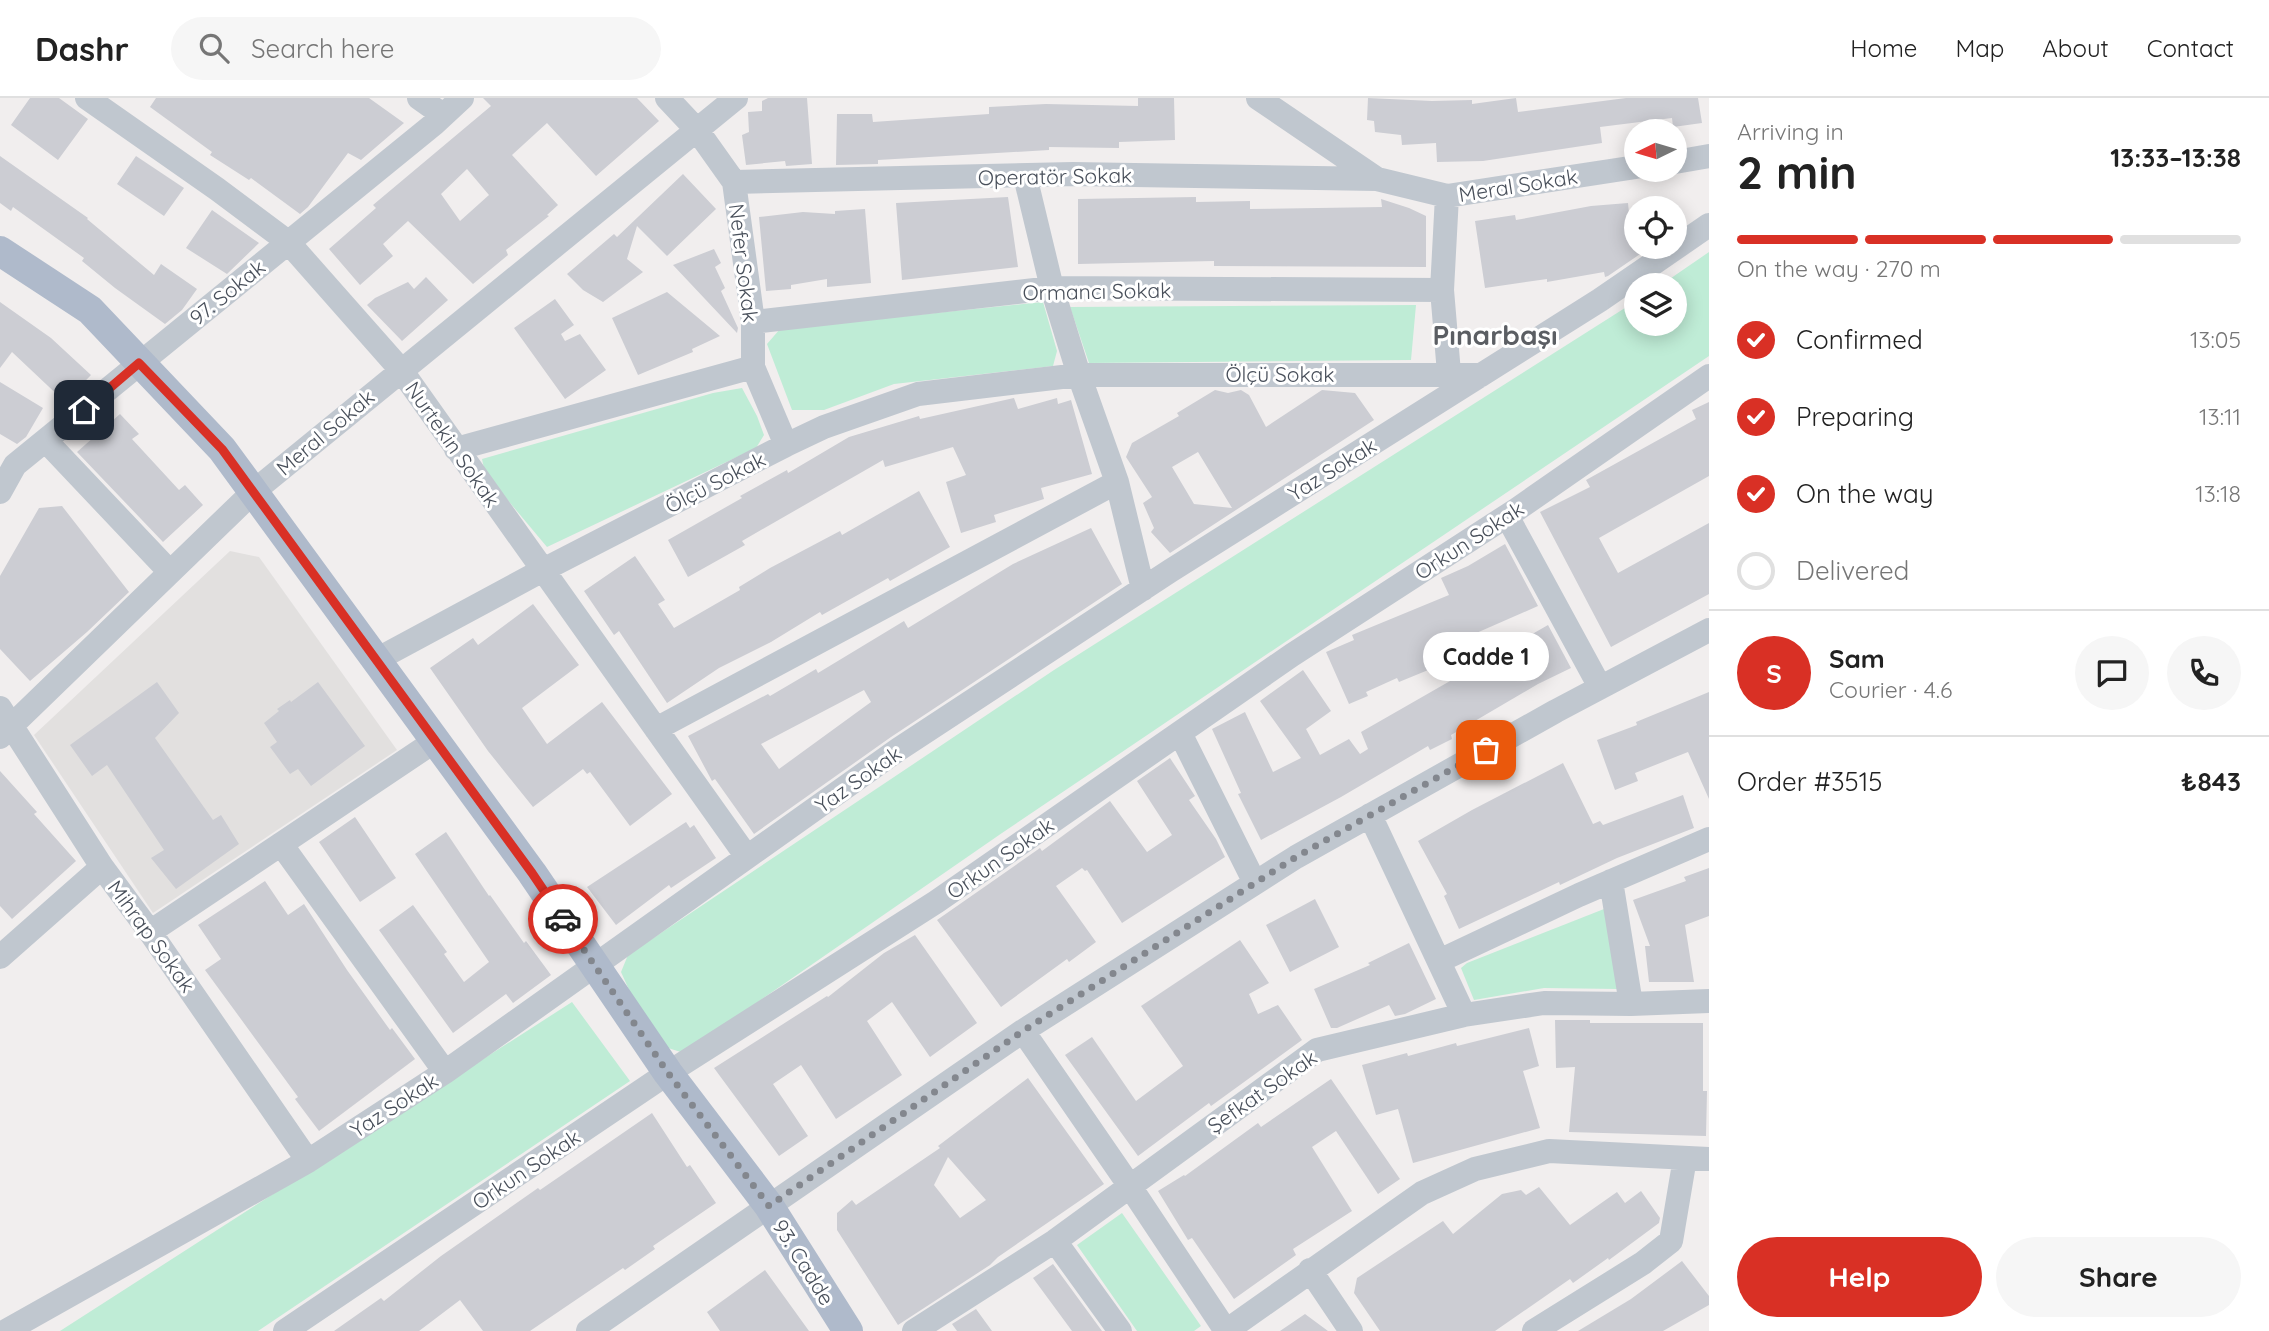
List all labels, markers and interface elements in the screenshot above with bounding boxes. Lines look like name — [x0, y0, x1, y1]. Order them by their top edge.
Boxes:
search box — [171, 17, 661, 80]
text: Dashr — [35, 28, 129, 69]
icon: search — [195, 29, 233, 67]
text: Search here — [251, 32, 394, 65]
text: Home — [1850, 33, 1917, 63]
text: Map — [1955, 33, 2004, 63]
text: About — [2042, 33, 2109, 63]
text: Contact — [2147, 33, 2234, 63]
text: Arriving in — [1737, 117, 1844, 146]
north arrow — [1624, 119, 1687, 182]
map controls — [1624, 119, 1687, 336]
text: 13:33–13:38 — [2110, 141, 2241, 174]
text: 2 min — [1737, 143, 1857, 201]
street label: Operatör Sokak — [978, 162, 1132, 190]
street label: Meral Sokak — [1457, 163, 1579, 207]
button: locate — [1624, 196, 1687, 259]
street label: Nefer Sokak — [724, 202, 764, 324]
street label: 97. Sokak — [184, 254, 270, 330]
text: On the way · 270 m — [1737, 254, 1941, 283]
button: layers — [1624, 273, 1687, 336]
street label: Ormancı Sokak — [1022, 277, 1172, 305]
district label: Pınarbaşı — [1432, 317, 1558, 352]
icon: check — [1737, 321, 1775, 359]
text: Confirmed — [1796, 323, 1923, 356]
text: 13:05 — [2190, 325, 2241, 354]
street label: Ölçü Sokak — [1225, 361, 1335, 387]
street label: Nurtekin Sokak — [400, 376, 506, 512]
pin — [54, 380, 114, 440]
street label: Meral Sokak — [271, 383, 379, 481]
icon: home — [65, 391, 103, 429]
icon: check — [1737, 398, 1775, 436]
text: Preparing — [1796, 400, 1914, 433]
text: 13:11 — [2199, 402, 2241, 431]
street label: Yaz Sokak — [1283, 432, 1381, 506]
street label: Ölçü Sokak — [661, 446, 769, 518]
icon: check — [1737, 475, 1775, 513]
text: On the way — [1796, 477, 1934, 510]
text: 13:18 — [2195, 479, 2241, 508]
street label: Orkun Sokak — [1410, 495, 1528, 585]
text: Delivered — [1796, 554, 1909, 587]
callout: Cadde 1 — [1423, 631, 1549, 680]
button: chat — [2075, 636, 2149, 710]
button: phone — [2167, 636, 2241, 710]
text: Cadde 1 — [1443, 642, 1529, 671]
text: Sam — [1829, 642, 1885, 675]
text: S — [1766, 657, 1782, 690]
text: Courier · 4.6 — [1829, 675, 1952, 704]
pin — [1456, 720, 1516, 780]
icon: bag — [1467, 731, 1505, 769]
street label: Yaz Sokak — [810, 740, 906, 818]
text: Order #3515 — [1737, 765, 1883, 798]
text: ₺843 — [2181, 765, 2241, 798]
street label: Orkun Sokak — [941, 812, 1059, 904]
street label: Mihrap Sokak — [103, 875, 201, 997]
courier — [528, 884, 598, 954]
icon: car — [544, 900, 582, 938]
street label: Şefkat Sokak — [1202, 1044, 1322, 1138]
street label: Yaz Sokak — [345, 1067, 443, 1143]
street label: Orkun Sokak — [467, 1123, 585, 1215]
street label: 93. Cadde — [768, 1214, 840, 1310]
button: Help — [1737, 1237, 1982, 1317]
button: Share — [1996, 1237, 2241, 1317]

